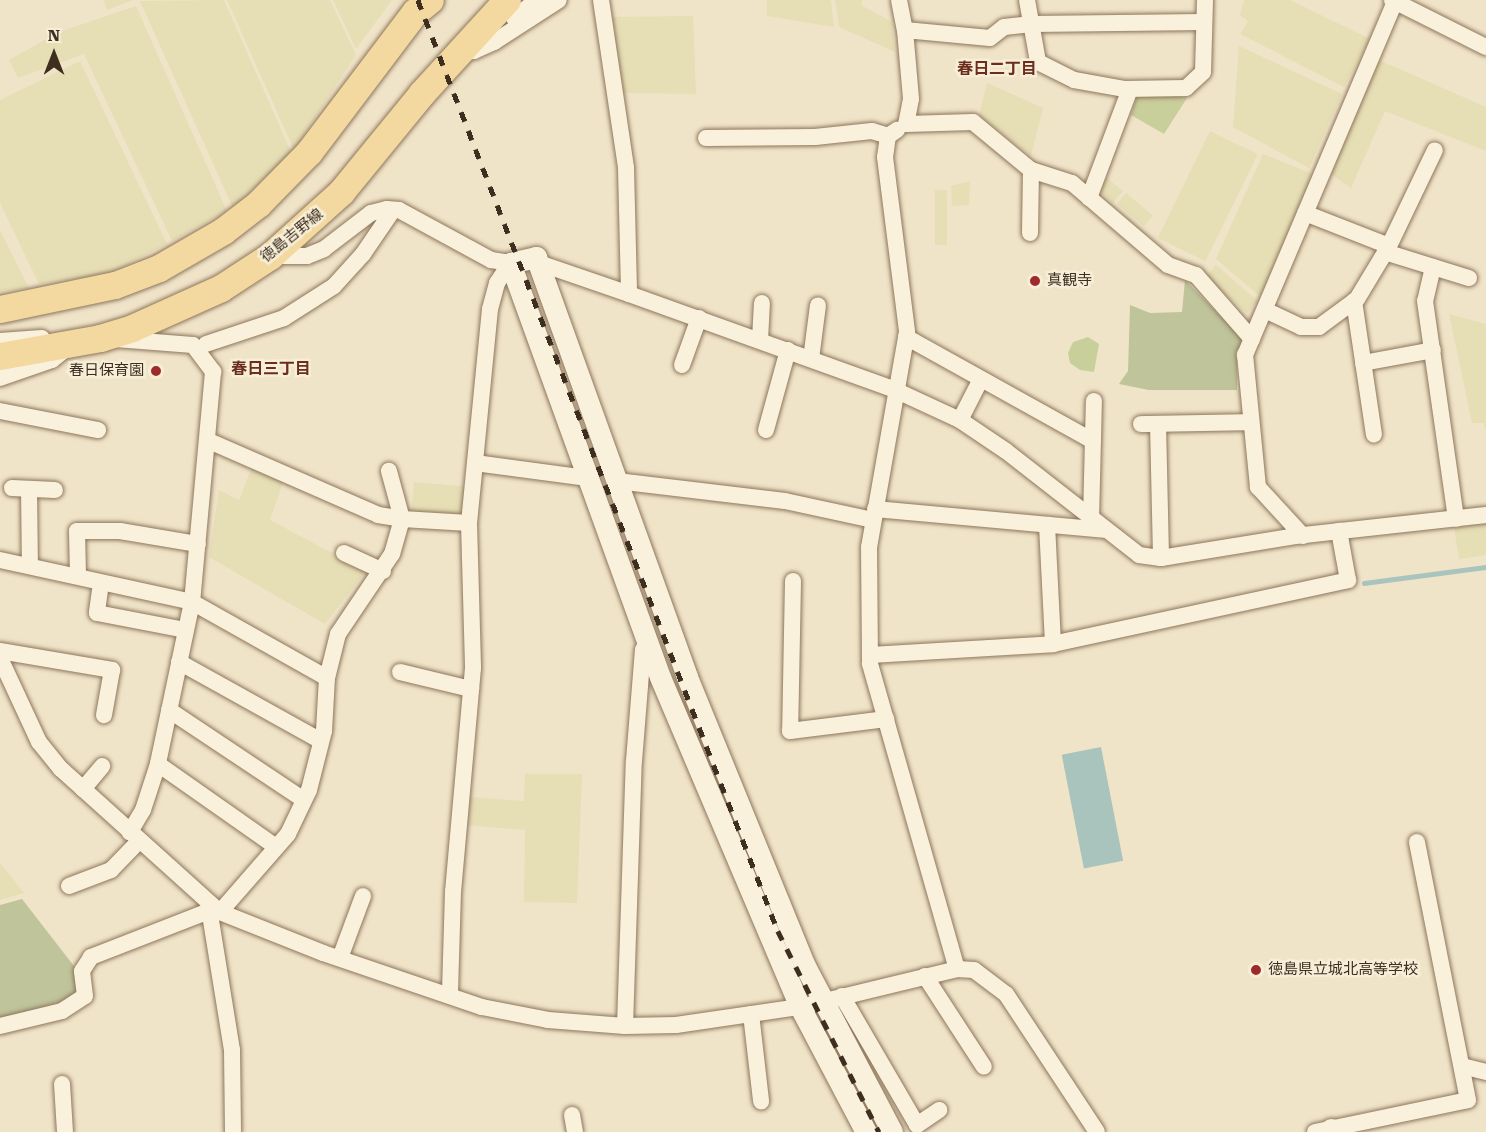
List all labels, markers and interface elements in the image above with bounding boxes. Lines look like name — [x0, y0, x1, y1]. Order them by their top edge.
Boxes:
north arrow — [24, 24, 84, 84]
text: N — [48, 26, 60, 45]
district label: 春日二丁目 — [957, 59, 1037, 79]
street label: 徳島吉野線 — [257, 205, 327, 267]
place label: 真観寺 — [1047, 272, 1092, 290]
marker: 真観寺 — [1028, 274, 1042, 288]
district label: 春日三丁目 — [231, 359, 311, 379]
place label: 春日保育園 — [69, 362, 144, 380]
marker: 春日保育園 — [149, 364, 163, 378]
place label: 徳島県立城北高等学校 — [1268, 961, 1418, 979]
marker: 徳島県立城北高等学校 — [1249, 963, 1263, 977]

